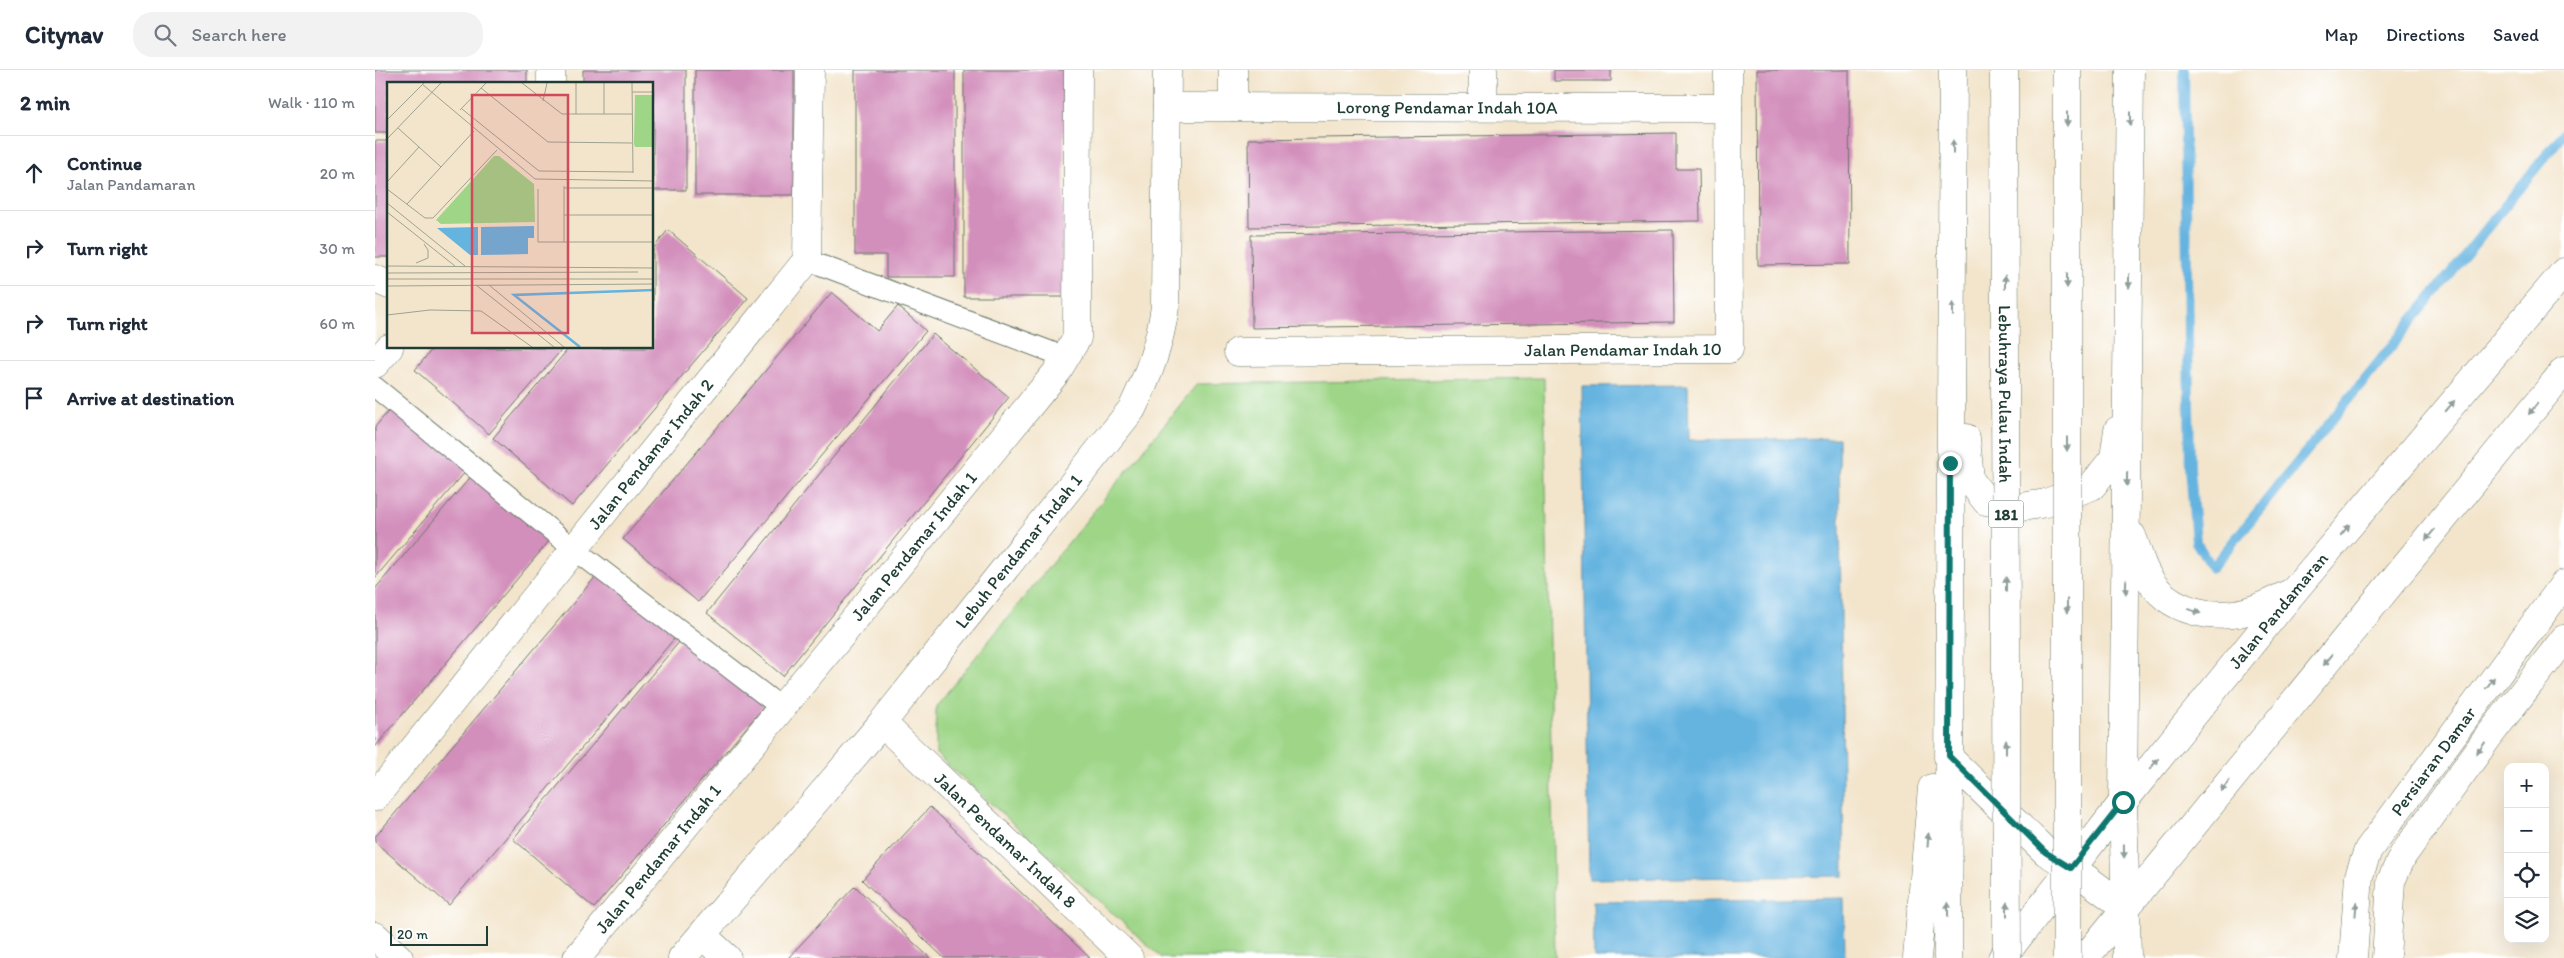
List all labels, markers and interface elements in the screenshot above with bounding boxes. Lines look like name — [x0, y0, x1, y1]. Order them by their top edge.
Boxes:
search box — [133, 12, 483, 57]
text: Citynav — [25, 20, 103, 49]
icon: search — [151, 21, 179, 49]
text: Search here — [191, 23, 287, 46]
text: Map — [2325, 24, 2358, 46]
text: Directions — [2386, 24, 2465, 46]
text: Saved — [2493, 24, 2539, 46]
inset map — [387, 82, 654, 349]
text: 2 min — [20, 90, 70, 115]
text: Walk · 110 m — [268, 93, 355, 112]
street label: Lorong Pendamar Indah 10A — [1336, 96, 1558, 119]
one-way arrow — [2063, 111, 2071, 127]
one-way arrow — [2126, 111, 2134, 127]
one-way arrow — [1949, 139, 1957, 155]
text: Continue — [67, 152, 142, 175]
icon: ahead — [20, 159, 48, 187]
text: 20 m — [320, 164, 355, 183]
text: Jalan Pandamaran — [67, 175, 195, 194]
icon: right — [20, 234, 48, 262]
text: Turn right — [67, 237, 148, 260]
text: 30 m — [319, 239, 355, 258]
one-way arrow — [2063, 273, 2071, 289]
one-way arrow — [2125, 273, 2133, 289]
one-way arrow — [2001, 274, 2009, 290]
one-way arrow — [1949, 301, 1957, 317]
street label: Lebuhraya Pulau Indah — [1994, 305, 2016, 483]
icon: right — [20, 309, 48, 337]
text: Turn right — [67, 312, 148, 335]
text: 60 m — [320, 314, 355, 333]
street label: Jalan Pendamar Indah 10 — [1524, 338, 1722, 361]
street label: Jalan Pendamar Indah 2 — [583, 374, 718, 534]
icon: arrive — [20, 384, 48, 412]
text: Arrive at destination — [67, 387, 234, 410]
one-way arrow — [2444, 400, 2455, 412]
one-way arrow — [2528, 402, 2539, 415]
one-way arrow — [2063, 436, 2071, 452]
route end — [1939, 452, 1962, 475]
street label: Jalan Pendamar Indah 1 — [846, 467, 982, 625]
street label: Lebuh Pendamar Indah 1 — [951, 470, 1087, 633]
one-way arrow — [2123, 471, 2131, 487]
road number: 181 — [1989, 500, 2023, 528]
one-way arrow — [2339, 524, 2350, 536]
one-way arrow — [2425, 528, 2436, 541]
street label: Jalan Pandamaran — [2224, 548, 2333, 673]
one-way arrow — [2002, 576, 2010, 592]
one-way arrow — [2122, 579, 2130, 595]
one-way arrow — [2063, 598, 2071, 614]
one-way arrow — [2186, 608, 2201, 615]
one-way arrow — [2322, 654, 2333, 667]
one-way arrow — [2484, 677, 2495, 690]
street label: Persiaran Damar — [2386, 702, 2481, 820]
one-way arrow — [2002, 739, 2010, 755]
one-way arrow — [2476, 741, 2486, 754]
one-way arrow — [2148, 758, 2159, 771]
map controls — [2504, 763, 2549, 943]
button: + — [2504, 763, 2549, 808]
street label: Jalan Pendamar Indah 8 — [930, 767, 1081, 913]
street label: Jalan Pendamar Indah 1 — [591, 780, 726, 938]
one-way arrow — [2220, 780, 2231, 793]
route start — [2112, 791, 2135, 814]
button: − — [2504, 808, 2549, 853]
one-way arrow — [1924, 831, 1932, 847]
one-way arrow — [2121, 843, 2129, 859]
button: locate — [2504, 853, 2549, 898]
button: layers — [2504, 898, 2549, 943]
one-way arrow — [1944, 901, 1952, 917]
one-way arrow — [2003, 901, 2011, 917]
one-way arrow — [2352, 901, 2360, 917]
scale bar — [390, 923, 487, 946]
text: 20 m — [397, 926, 428, 943]

